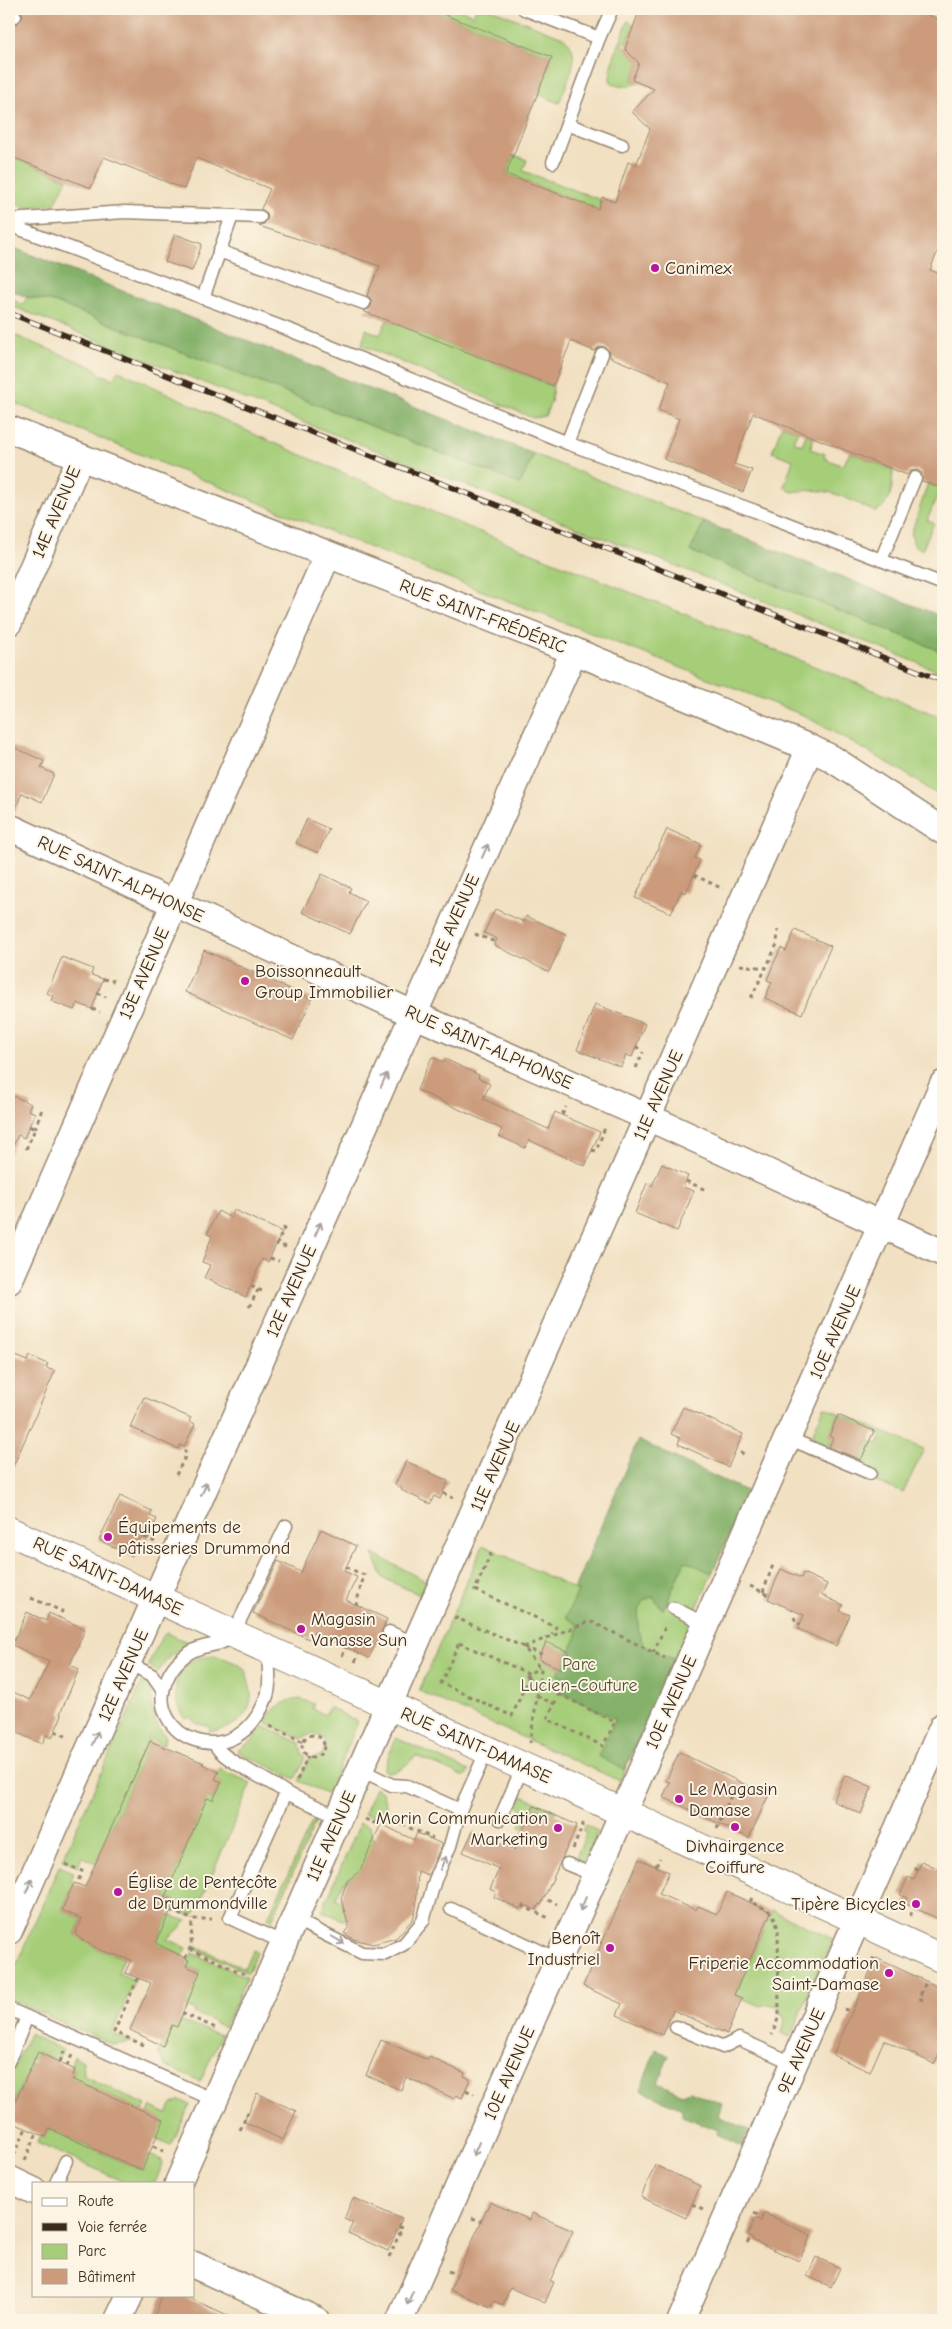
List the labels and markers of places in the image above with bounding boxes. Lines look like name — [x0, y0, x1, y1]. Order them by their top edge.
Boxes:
place label: Canimex — [665, 258, 732, 279]
marker: Canimex — [649, 262, 661, 274]
place label: Boissonneault Group Immobilier — [255, 961, 394, 1003]
marker: Boissonneault Group Immobilier — [239, 975, 251, 987]
place label: Équipements de pâtisseries Drummond — [118, 1516, 290, 1559]
marker: Équipements de pâtisseries Drummond — [102, 1531, 114, 1543]
place label: Magasin Vanasse Sun — [311, 1609, 407, 1651]
marker: Magasin Vanasse Sun — [295, 1623, 307, 1635]
place label: Le Magasin Damase — [689, 1779, 777, 1821]
marker: Le Magasin Damase — [673, 1793, 685, 1805]
place label: Morin Communication Marketing — [376, 1808, 548, 1850]
marker: Divhairgence Coiffure — [729, 1821, 741, 1833]
marker: Morin Communication Marketing — [552, 1822, 564, 1834]
place label: Divhairgence Coiffure — [686, 1836, 784, 1878]
place label: Église de Pentecôte de Drummondville — [128, 1871, 277, 1914]
marker: Église de Pentecôte de Drummondville — [112, 1886, 124, 1898]
place label: Tipère Bicycles — [791, 1894, 906, 1915]
marker: Tipère Bicycles — [910, 1898, 922, 1910]
place label: Benoît Industriel — [527, 1928, 601, 1970]
marker: Benoît Industriel — [604, 1942, 616, 1954]
place label: Friperie Accommodation Saint-Damase — [688, 1953, 879, 1995]
marker: Friperie Accommodation Saint-Damase — [883, 1967, 895, 1979]

